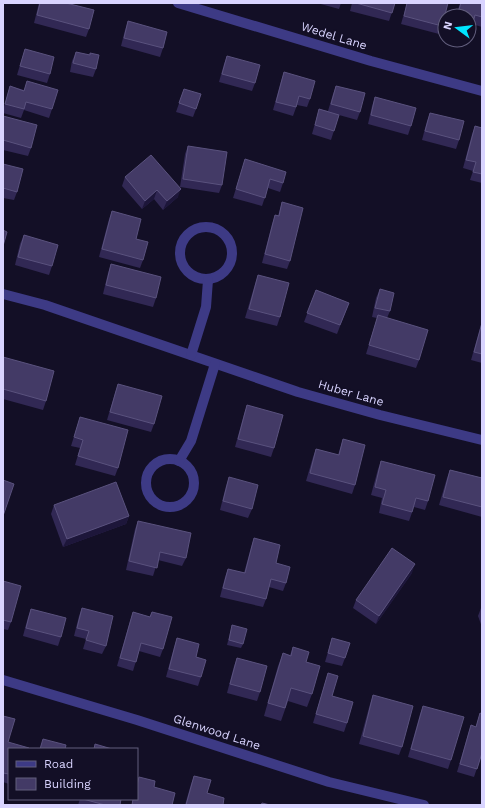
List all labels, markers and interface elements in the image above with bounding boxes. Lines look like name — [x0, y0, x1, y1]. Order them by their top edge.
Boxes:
north arrow — [437, 8, 477, 48]
street label: Wedel Lane — [299, 19, 369, 53]
text: N — [440, 20, 455, 31]
street label: Huber Lane — [317, 377, 385, 409]
street label: Glenwood Lane — [172, 711, 262, 753]
legend — [8, 748, 138, 800]
text: Road — [44, 757, 73, 771]
text: Building — [44, 777, 91, 791]

